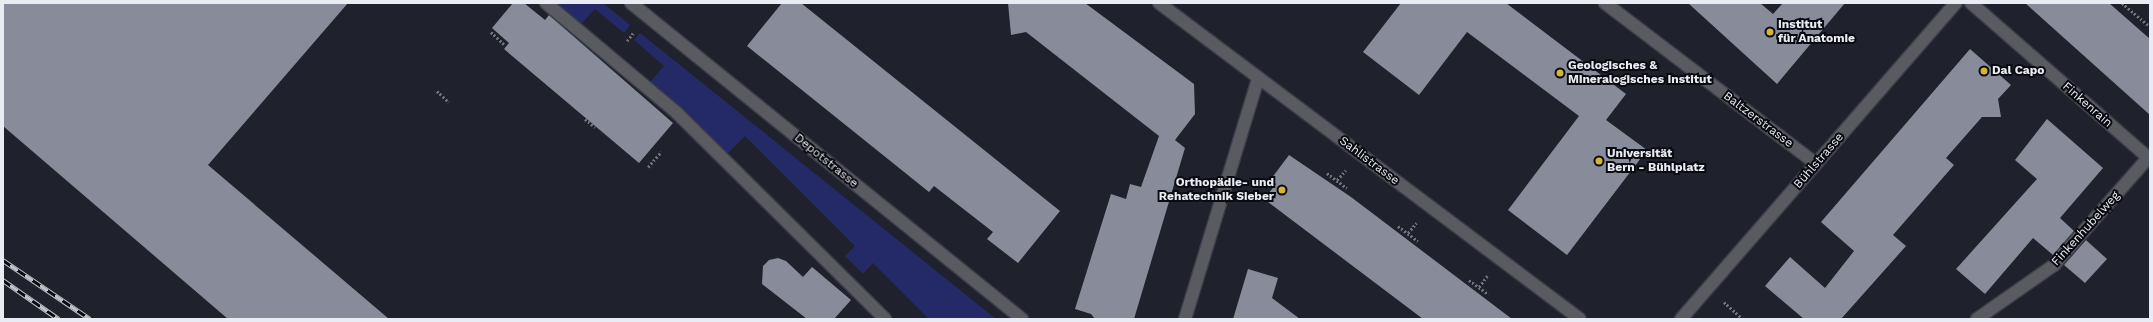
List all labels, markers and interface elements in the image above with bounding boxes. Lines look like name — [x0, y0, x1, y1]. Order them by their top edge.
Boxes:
place label: Institut für Anatomie — [1778, 18, 1855, 46]
marker: Institut für Anatomie — [1765, 27, 1775, 37]
place label: Geologisches & Mineralogisches Institut — [1568, 59, 1712, 87]
place label: Dal Capo — [1992, 64, 2045, 78]
marker: Dal Capo — [1979, 66, 1989, 76]
marker: Geologisches & Mineralogisches Institut — [1555, 68, 1565, 78]
street label: Finkenrain — [2059, 80, 2115, 130]
street label: Baltzerstrasse — [1720, 89, 1796, 151]
street label: Bühlstrasse — [1791, 130, 1847, 192]
street label: Depotstrasse — [791, 131, 861, 191]
street label: Sahlistrasse — [1336, 134, 1402, 188]
place label: Universität Bern - Bühlplatz — [1607, 147, 1705, 175]
marker: Universität Bern - Bühlplatz — [1594, 156, 1604, 166]
place label: Orthopädie- und Rehatechnik Sieber — [1159, 176, 1274, 204]
marker: Orthopädie- und Rehatechnik Sieber — [1277, 185, 1287, 195]
street label: Finkenhubelweg — [2049, 189, 2123, 269]

